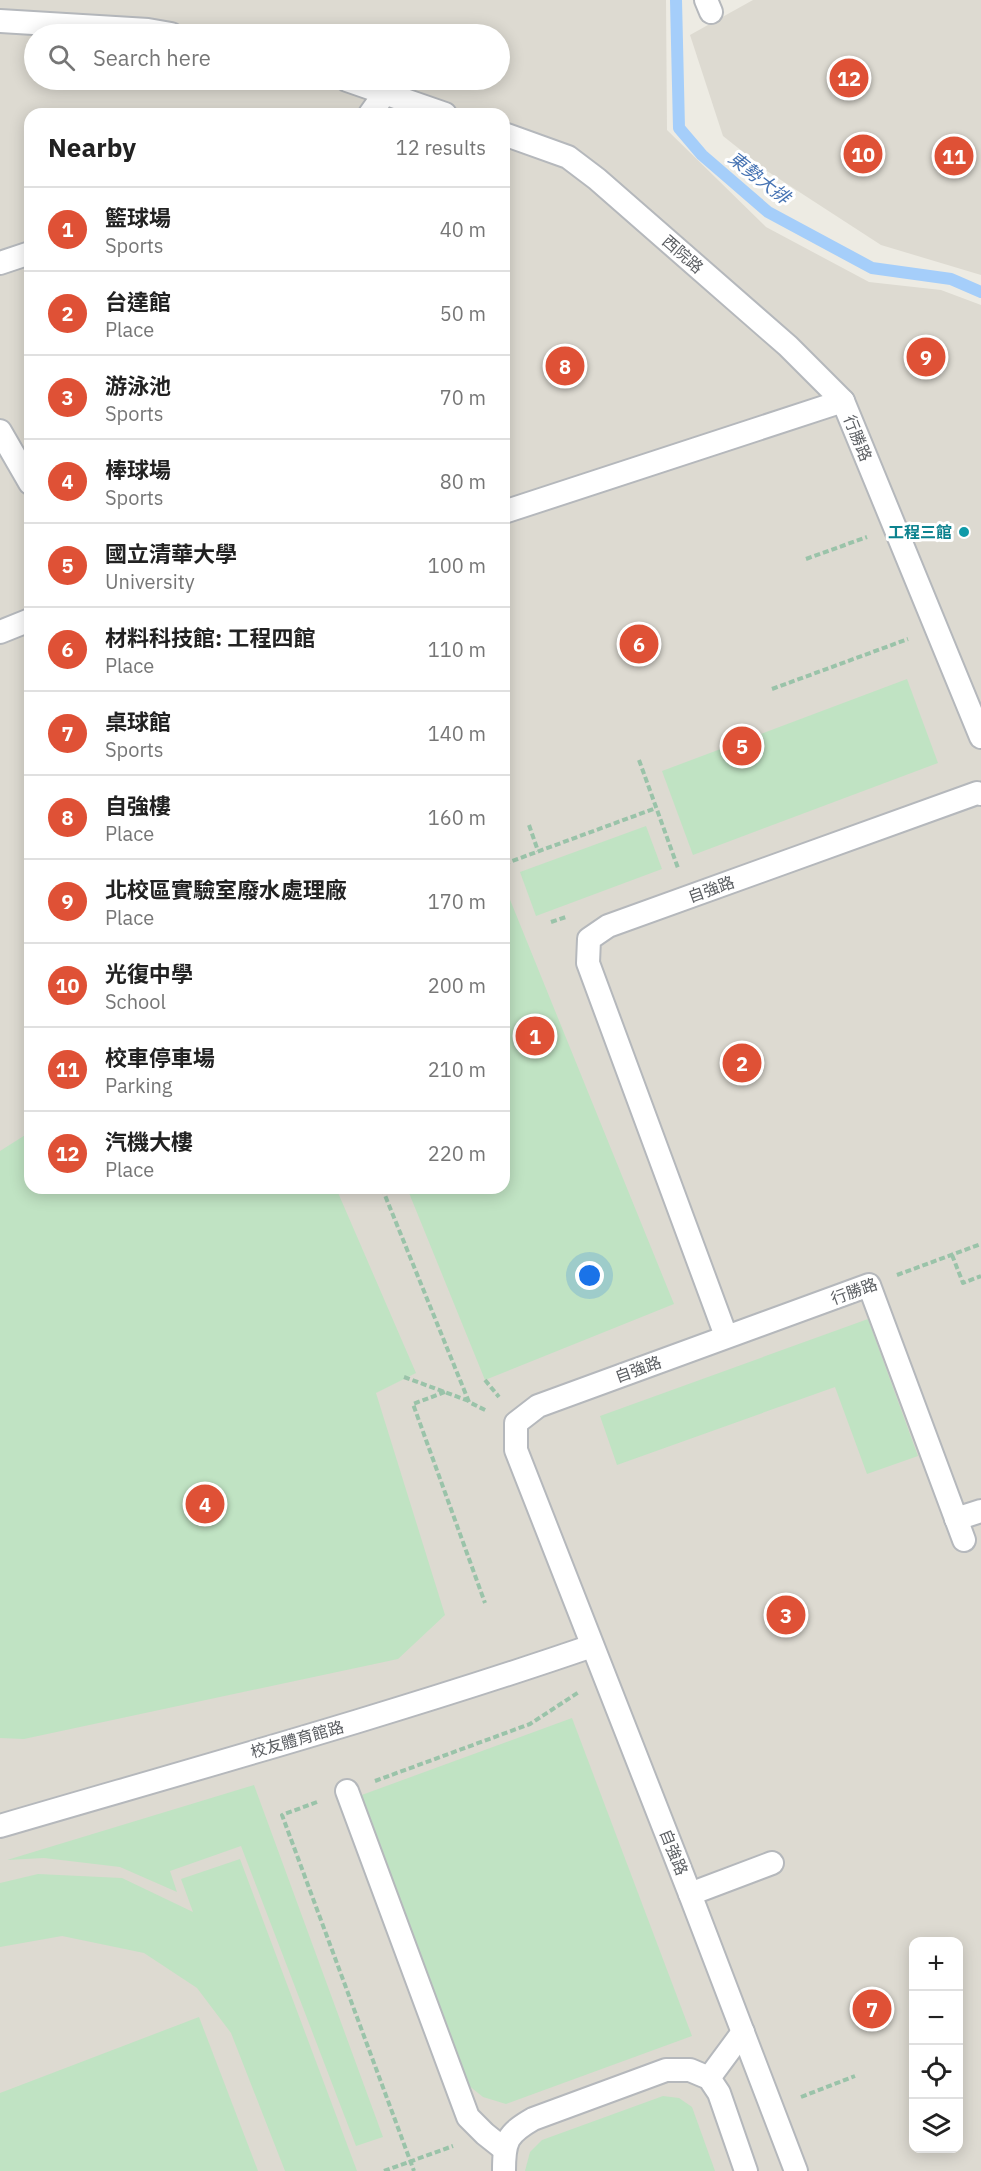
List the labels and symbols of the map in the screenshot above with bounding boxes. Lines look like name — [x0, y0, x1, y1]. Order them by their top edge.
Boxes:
pin: 12 — [830, 56, 868, 100]
pin: 10 — [844, 132, 882, 176]
pin: 11 — [934, 134, 974, 178]
water label: 東勢大排 — [724, 146, 796, 210]
street label: 西院路 — [658, 231, 708, 277]
pin: 9 — [906, 334, 946, 380]
pin: 8 — [546, 344, 584, 388]
street label: 行勝路 — [840, 412, 876, 464]
place label: 工程三館 — [888, 522, 952, 542]
marker: 工程三館 — [957, 525, 971, 539]
pin: 6 — [620, 622, 658, 666]
pin: 5 — [722, 724, 762, 768]
street label: 自強路 — [685, 871, 737, 907]
pin: 1 — [516, 1014, 554, 1058]
pin: 2 — [722, 1040, 762, 1086]
your location — [575, 1261, 604, 1290]
street label: 行勝路 — [828, 1273, 880, 1309]
street label: 自強路 — [612, 1351, 664, 1387]
pin: 4 — [186, 1482, 224, 1526]
pin: 3 — [766, 1592, 806, 1638]
street label: 校友體育館路 — [248, 1716, 346, 1762]
street label: 自強路 — [656, 1826, 692, 1878]
pin: 7 — [852, 1986, 892, 2032]

